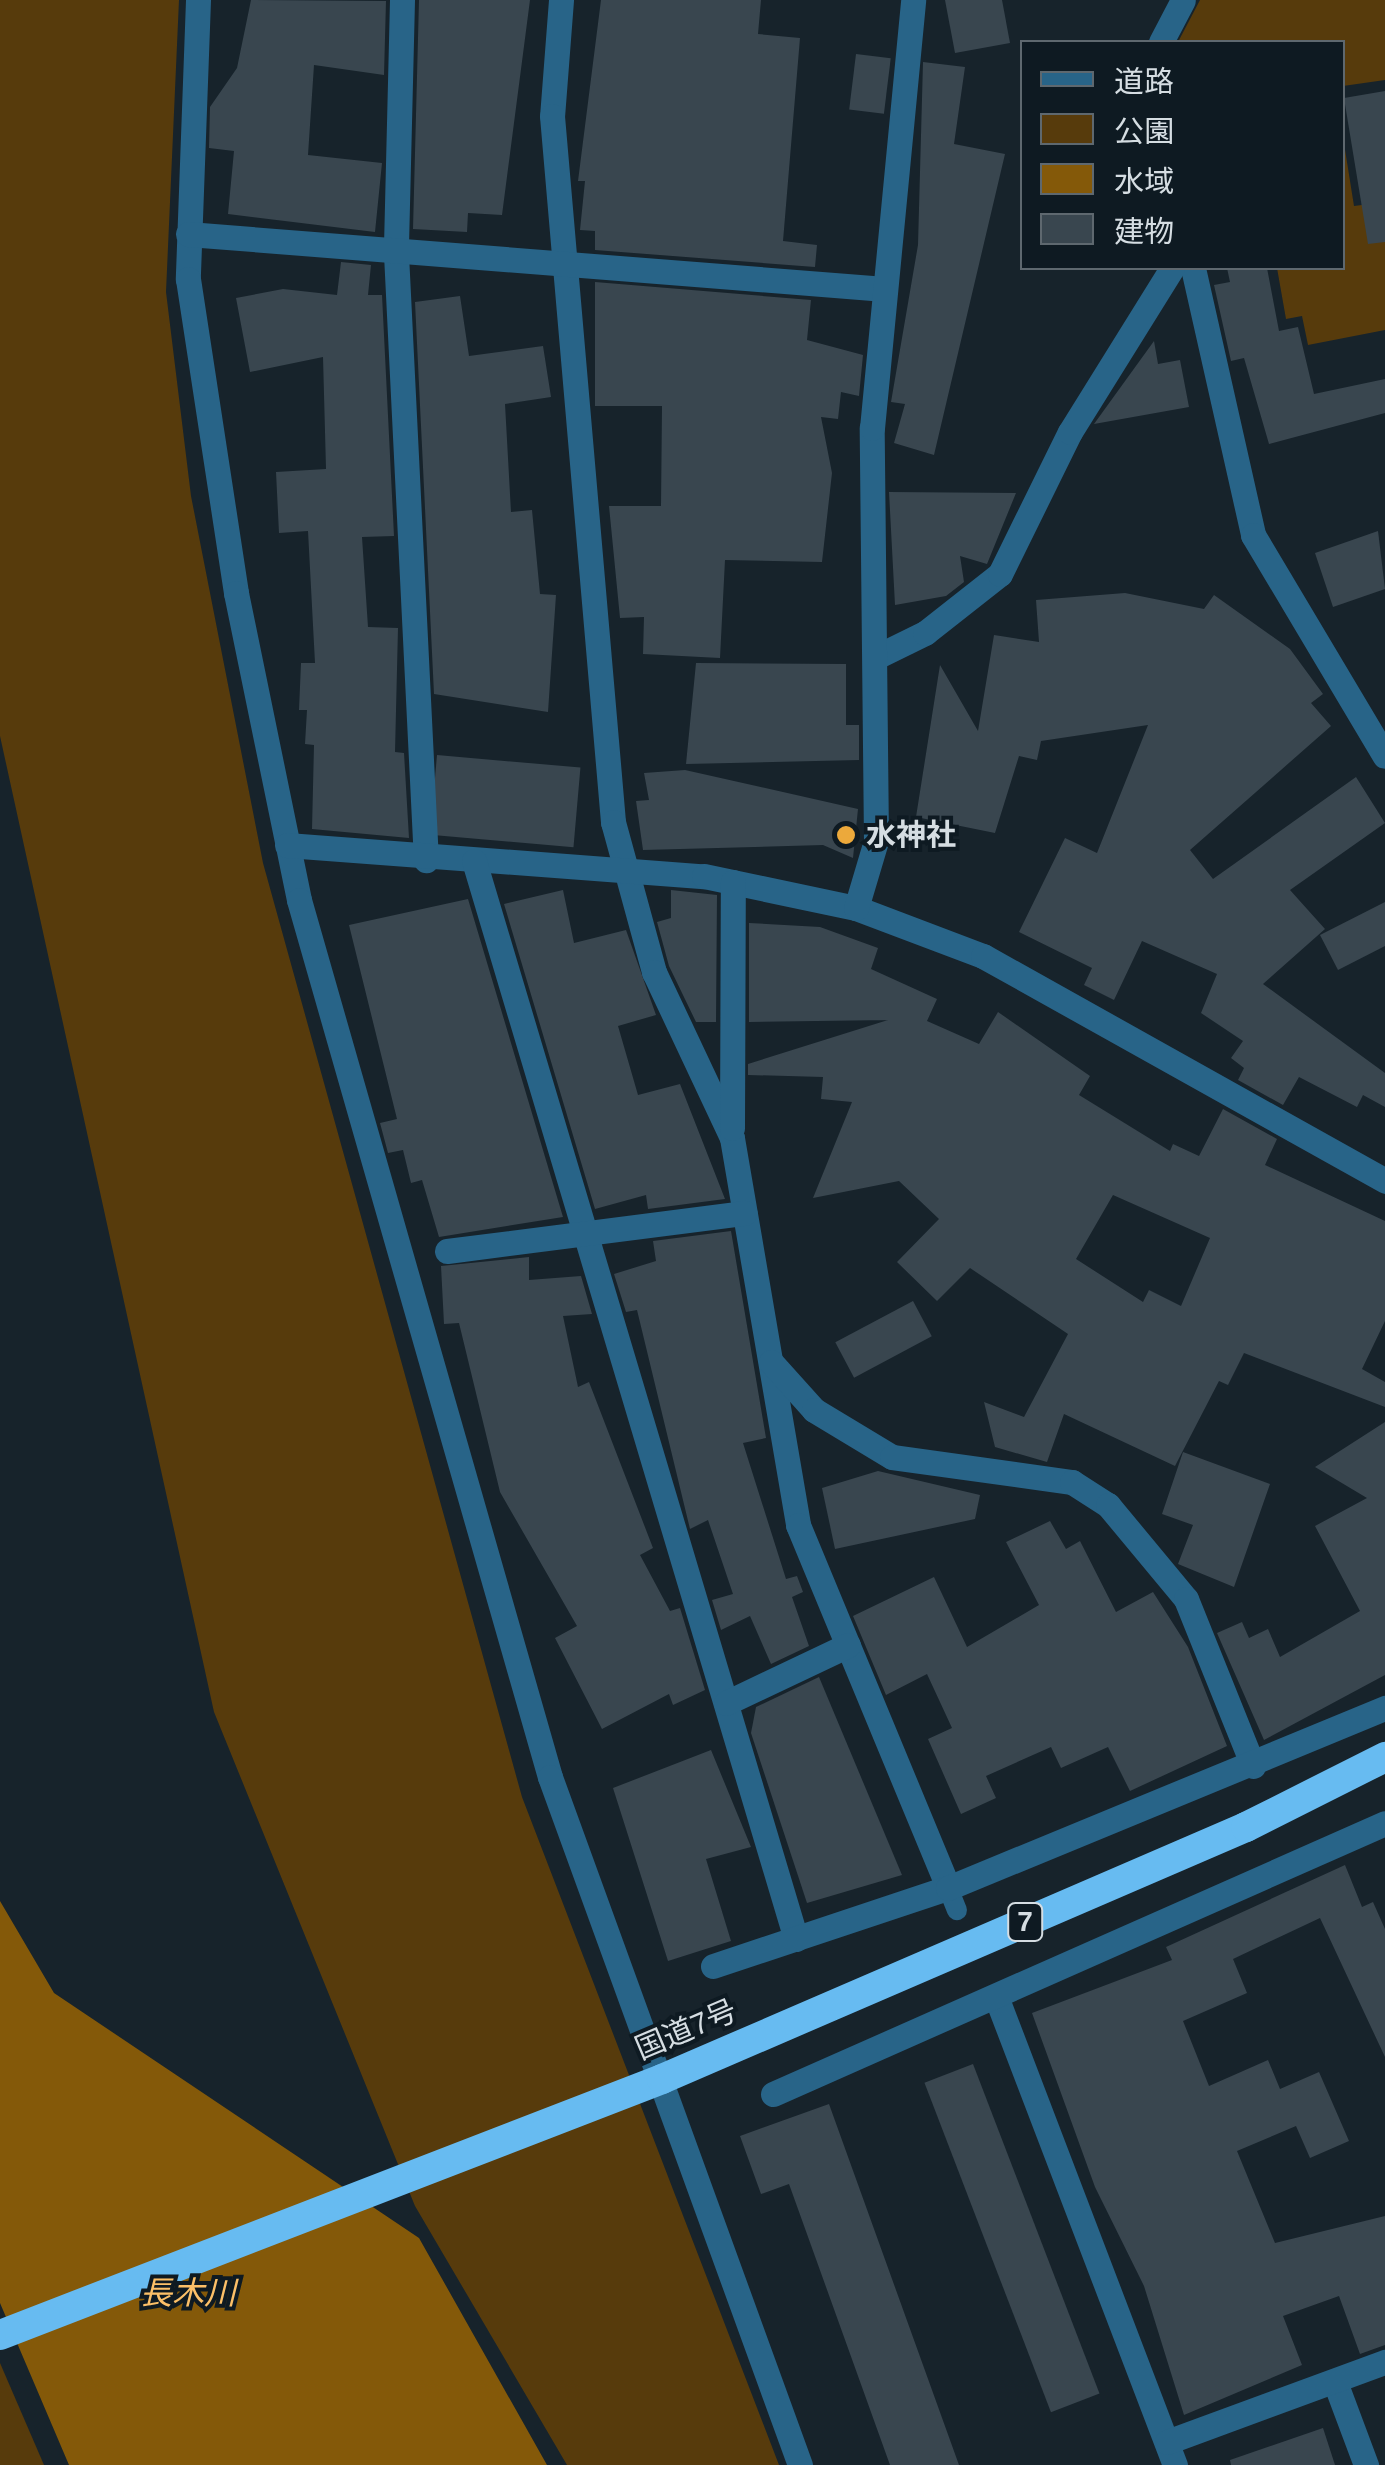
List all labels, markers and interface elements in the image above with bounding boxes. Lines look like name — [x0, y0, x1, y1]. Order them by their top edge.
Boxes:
legend — [1020, 40, 1345, 270]
text: 道路 — [1114, 65, 1174, 98]
text: 公園 — [1114, 115, 1174, 148]
text: 水域 — [1114, 165, 1174, 198]
text: 建物 — [1114, 215, 1174, 248]
place label: 水神社 — [866, 817, 956, 853]
marker: 水神社 — [835, 824, 857, 846]
road number: 7 — [1005, 1899, 1045, 1945]
street label: 国道7号 — [630, 1993, 742, 2067]
water label: 長木川 — [140, 2274, 236, 2312]

